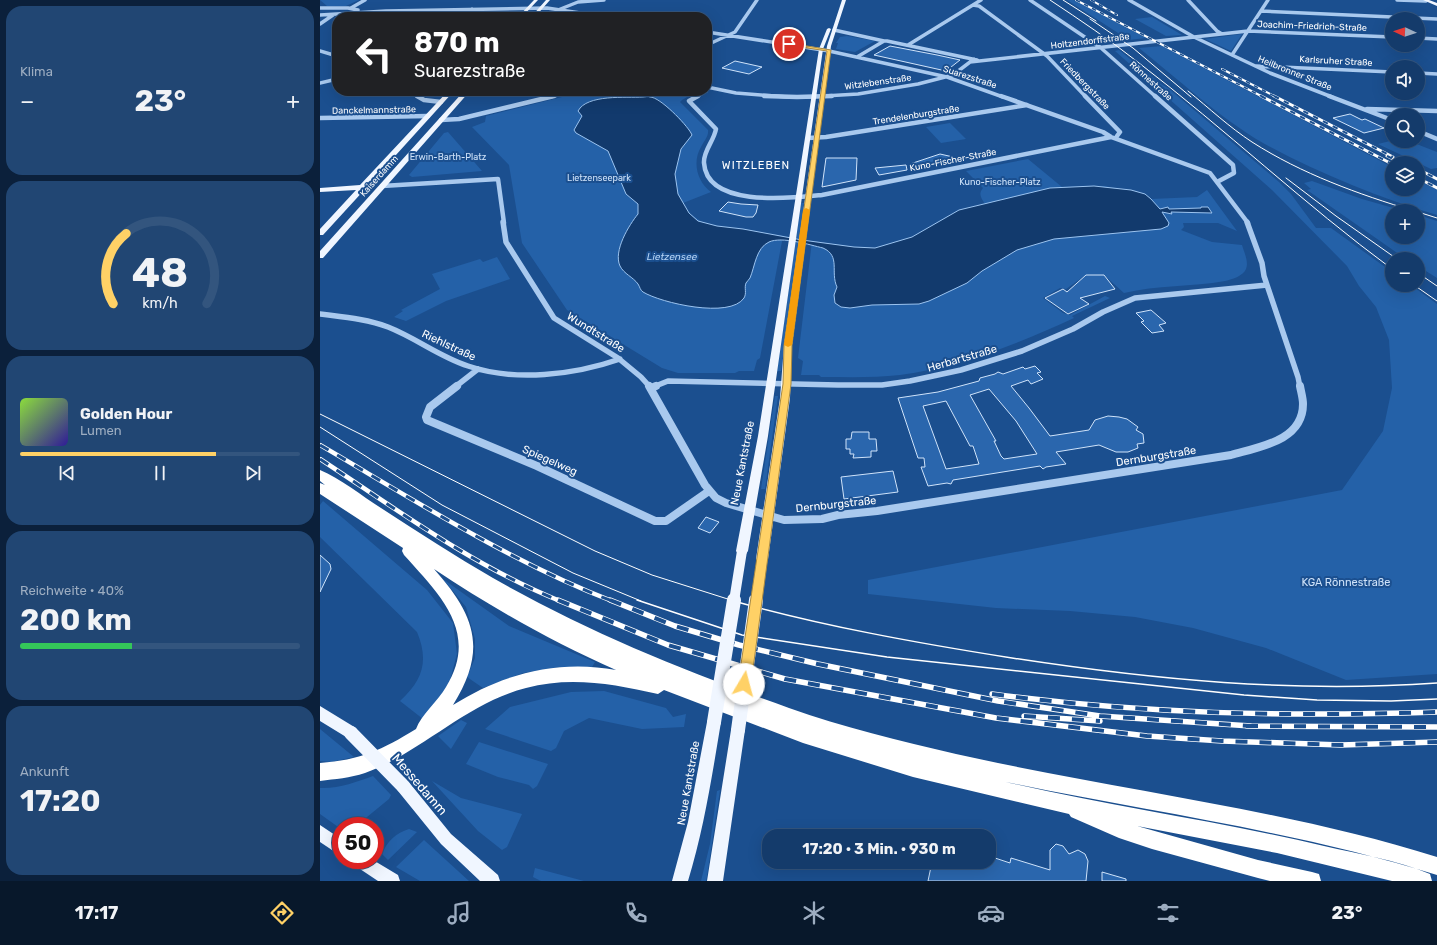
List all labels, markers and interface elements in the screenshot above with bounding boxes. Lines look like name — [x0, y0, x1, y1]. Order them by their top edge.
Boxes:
north arrow — [1385, 12, 1425, 52]
map controls — [1385, 12, 1425, 292]
street label: Joachim-Friedrich-Straße — [1257, 19, 1367, 33]
text: 870 m — [414, 26, 500, 59]
pin — [772, 27, 806, 61]
icon: left — [348, 28, 400, 80]
street label: Holtzendorffstraße — [1050, 31, 1130, 51]
icon: arrive — [778, 33, 800, 55]
street label: Heilbronner Straße — [1257, 54, 1333, 92]
street label: Karlsruher Straße — [1299, 54, 1373, 68]
street label: Friedbergstraße — [1058, 56, 1112, 112]
street label: Rönnestraße — [1128, 59, 1174, 103]
text: Suarezstraße — [414, 60, 525, 82]
button: sound — [1385, 60, 1425, 100]
text: Klima — [20, 64, 53, 79]
street label: Suarezstraße — [942, 64, 998, 90]
street label: Witzlebenstraße — [844, 72, 912, 92]
text: 23° — [134, 83, 186, 119]
text: − — [20, 88, 34, 115]
text: + — [286, 88, 300, 115]
street label: Trendelenburgstraße — [872, 103, 960, 127]
street label: Danckelmannstraße — [332, 104, 416, 116]
button: search — [1385, 108, 1425, 148]
street label: Kuno-Fischer-Straße — [909, 147, 997, 173]
park label: Erwin-Barth-Platz — [410, 152, 487, 162]
street label: Kaiserdamm — [358, 153, 400, 199]
button: layers — [1385, 156, 1425, 196]
district label: WITZLEBEN — [722, 159, 790, 172]
park label: Lietzenseepark — [567, 173, 631, 183]
park label: Kuno-Fischer-Platz — [959, 177, 1041, 187]
button: + — [1385, 204, 1425, 244]
text: 48 — [132, 247, 188, 296]
water label: Lietzensee — [647, 251, 698, 263]
button: − — [1385, 252, 1425, 292]
text: km/h — [142, 294, 178, 311]
street label: Wundtstraße — [564, 310, 627, 355]
street label: Riehlstraße — [420, 327, 478, 364]
street label: Herbartstraße — [926, 342, 999, 375]
text: Golden Hour — [80, 405, 172, 423]
street label: Neue Kantstraße — [728, 420, 757, 506]
text: Lumen — [80, 423, 122, 438]
street label: Spiegelweg — [520, 443, 579, 478]
street label: Dernburgstraße — [1115, 444, 1197, 469]
icon: previous — [56, 462, 78, 484]
icon: pause — [149, 462, 171, 484]
icon: next — [242, 462, 264, 484]
street label: Dernburgstraße — [795, 494, 877, 515]
park label: KGA Rönnestraße — [1302, 576, 1390, 589]
text: Reichweite · 40% — [20, 583, 124, 598]
text: 200 km — [20, 602, 132, 638]
position arrow — [723, 663, 765, 705]
street label: Neue Kantstraße — [675, 740, 702, 826]
street label: Messedamm — [389, 751, 450, 818]
text: Ankunft — [20, 764, 69, 779]
text: 17:20 — [20, 783, 101, 819]
speed limit sign: 50 — [332, 817, 384, 869]
text: 17:20 · 3 Min. · 930 m — [802, 840, 956, 858]
icon: directions — [268, 899, 296, 927]
icon: music — [445, 899, 473, 927]
icon: phone — [622, 899, 650, 927]
icon: climate — [800, 899, 828, 927]
icon: car — [977, 899, 1005, 927]
icon: filters — [1154, 899, 1182, 927]
text: 17:17 — [75, 902, 118, 924]
text: 23° — [1331, 902, 1362, 924]

